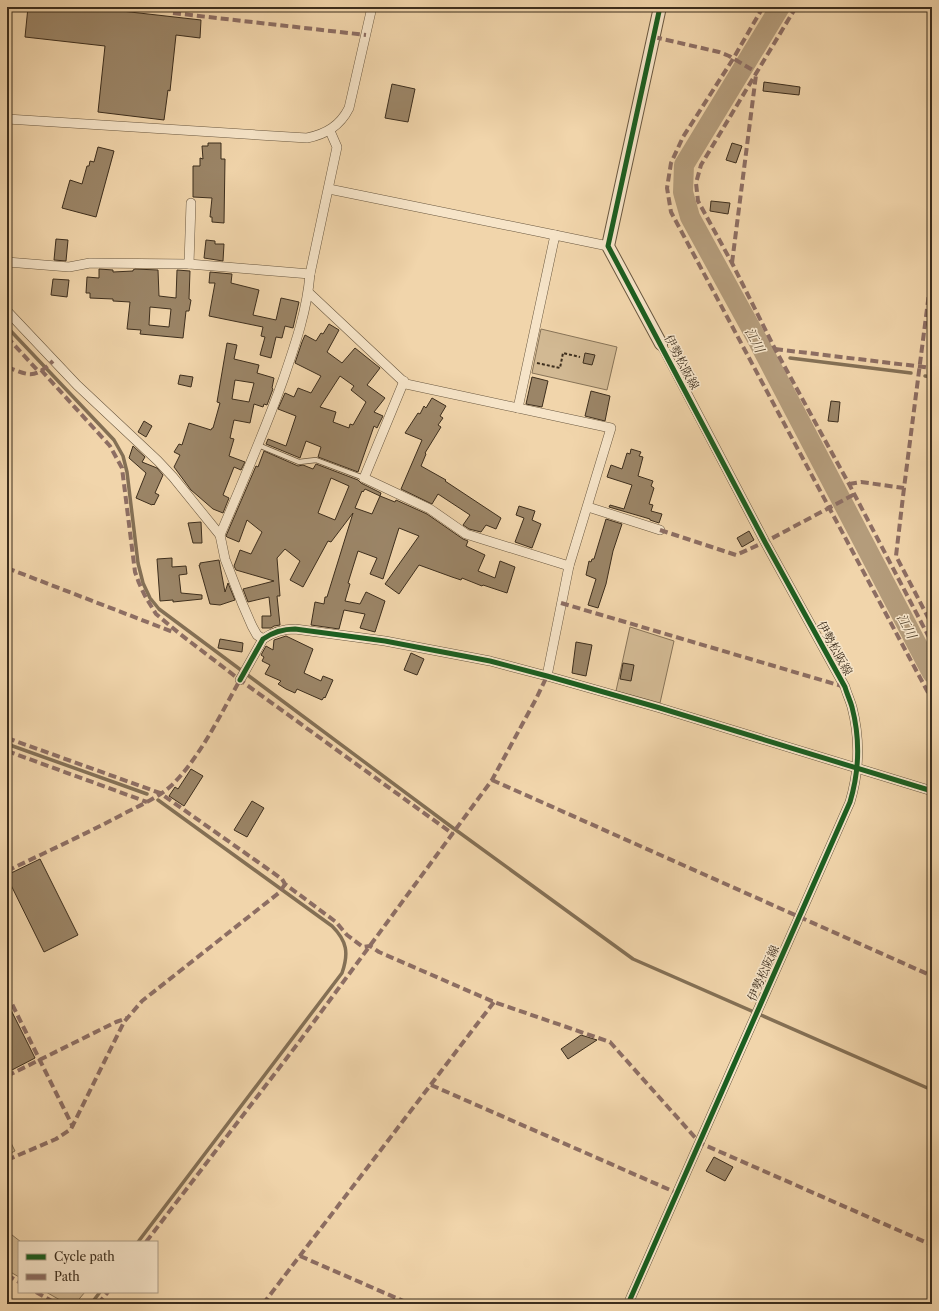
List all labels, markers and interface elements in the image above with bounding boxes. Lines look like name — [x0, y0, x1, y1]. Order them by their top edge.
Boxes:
water label: 江川 — [742, 325, 769, 357]
street label: 伊勢松阪線 — [661, 332, 703, 392]
water label: 江川 — [894, 611, 921, 643]
street label: 伊勢松阪線 — [814, 618, 856, 678]
street label: 伊勢松阪線 — [744, 943, 782, 1003]
legend — [18, 1241, 158, 1293]
text: Cycle path — [54, 1249, 115, 1264]
text: Path — [54, 1269, 80, 1284]

